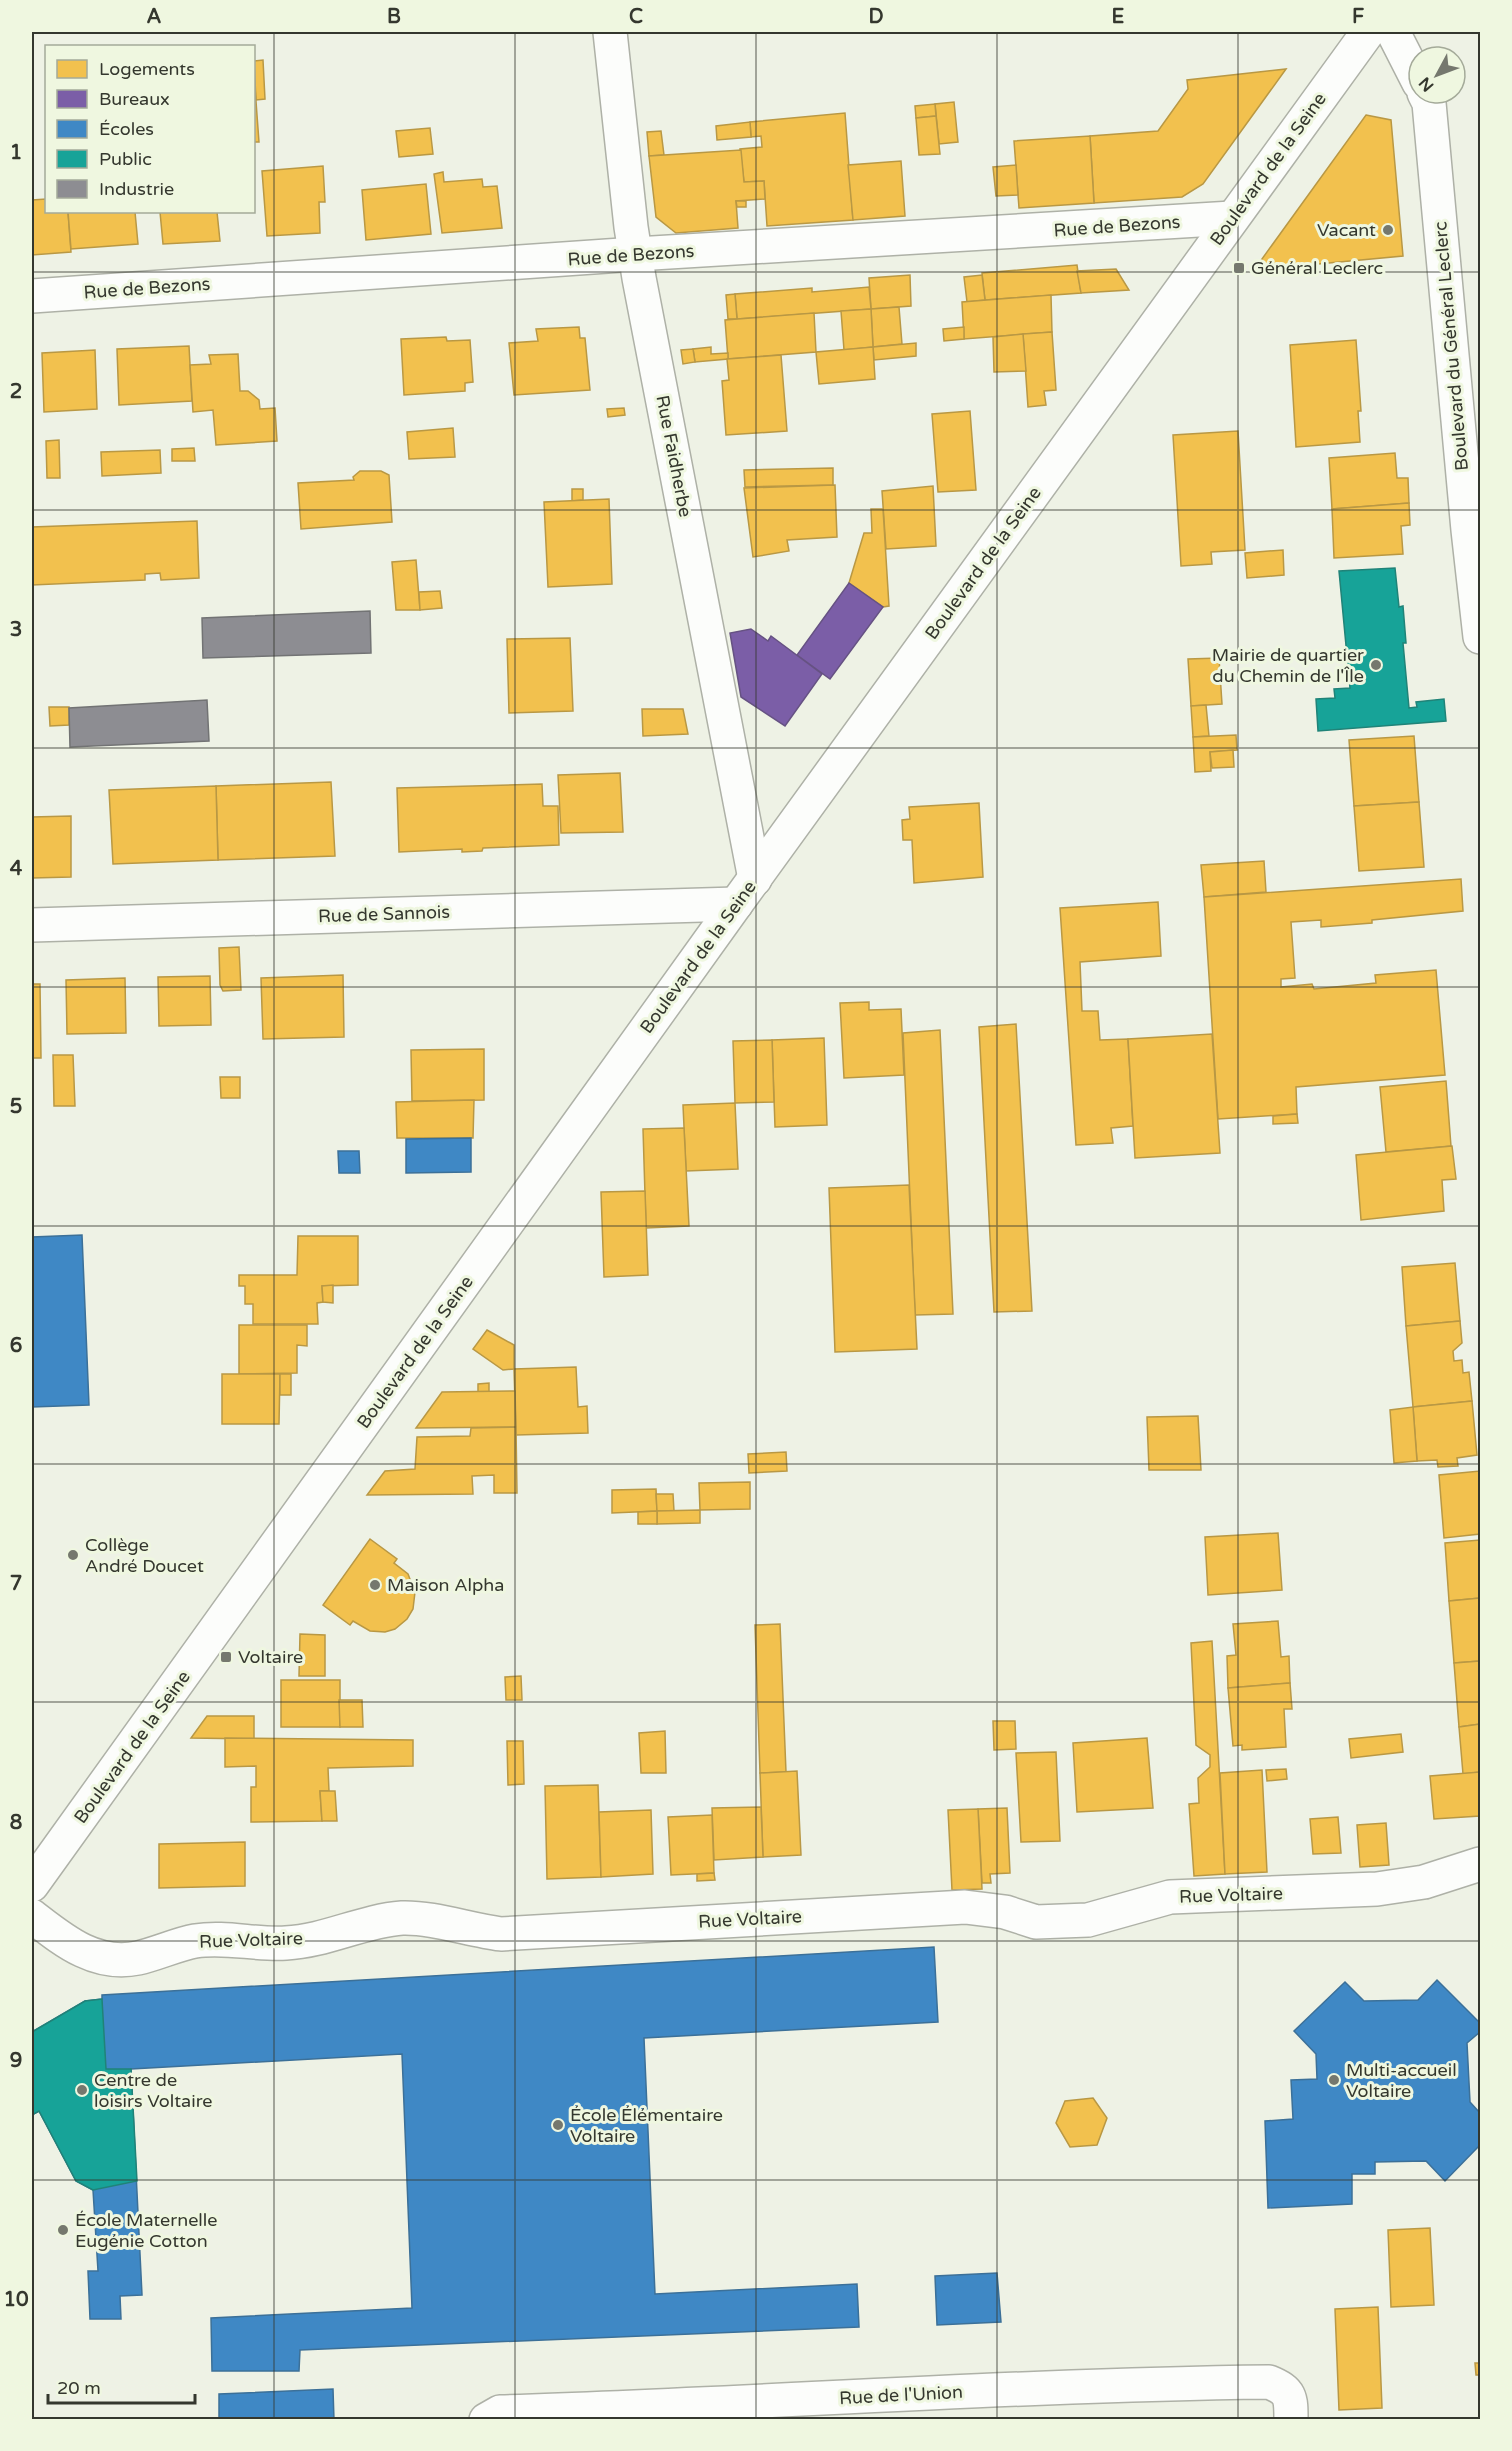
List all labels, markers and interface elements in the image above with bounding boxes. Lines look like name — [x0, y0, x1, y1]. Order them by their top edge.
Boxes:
text: A — [147, 5, 162, 29]
text: B — [387, 5, 401, 29]
text: C — [629, 5, 643, 29]
text: D — [868, 5, 884, 29]
text: E — [1112, 5, 1125, 29]
text: F — [1352, 5, 1364, 29]
legend — [45, 45, 255, 213]
north arrow — [1407, 45, 1467, 105]
text: Logements — [99, 58, 195, 80]
text: N — [1415, 73, 1438, 96]
text: Bureaux — [99, 88, 170, 110]
street label: Boulevard de la Seine — [1205, 88, 1331, 250]
text: Écoles — [99, 118, 154, 140]
text: 1 — [10, 141, 22, 165]
text: Public — [99, 148, 152, 170]
text: Industrie — [99, 178, 174, 200]
street label: Rue de Bezons — [1053, 211, 1181, 241]
place label: Vacant — [1317, 219, 1376, 241]
street label: Boulevard du Général Leclerc — [1429, 220, 1473, 472]
marker: Vacant — [1381, 223, 1395, 237]
street label: Rue de Bezons — [567, 240, 695, 270]
place label: Général Leclerc — [1251, 257, 1383, 279]
marker: Général Leclerc — [1232, 261, 1246, 275]
street label: Rue de Bezons — [83, 273, 211, 303]
text: 2 — [10, 380, 22, 404]
street label: Rue Faidherbe — [651, 393, 697, 519]
street label: Boulevard de la Seine — [920, 482, 1046, 644]
text: 3 — [10, 618, 22, 642]
place label: Mairie de quartier du Chemin de l'Île — [1212, 644, 1364, 687]
marker: Mairie de quartier du Chemin de l'Île — [1369, 658, 1383, 672]
text: 4 — [10, 857, 23, 881]
street label: Boulevard de la Seine — [635, 876, 761, 1038]
street label: Rue de Sannois — [318, 901, 450, 927]
text: 5 — [10, 1095, 22, 1119]
street label: Boulevard de la Seine — [352, 1271, 478, 1433]
text: 6 — [10, 1334, 22, 1358]
place label: Collège André Doucet — [85, 1534, 204, 1577]
marker: Collège André Doucet — [66, 1548, 80, 1562]
text: 7 — [10, 1572, 22, 1596]
place label: Maison Alpha — [387, 1574, 504, 1596]
marker: Maison Alpha — [368, 1578, 382, 1592]
place label: Voltaire — [238, 1646, 303, 1668]
marker: Voltaire — [219, 1650, 233, 1664]
street label: Boulevard de la Seine — [69, 1666, 195, 1828]
text: 8 — [10, 1811, 22, 1835]
street label: Rue Voltaire — [1179, 1882, 1283, 1908]
street label: Rue Voltaire — [698, 1905, 802, 1933]
street label: Rue Voltaire — [199, 1927, 303, 1953]
text: 9 — [10, 2049, 22, 2073]
place label: Multi-accueil Voltaire — [1346, 2059, 1457, 2102]
place label: Centre de loisirs Voltaire — [94, 2069, 212, 2112]
marker: Multi-accueil Voltaire — [1327, 2073, 1341, 2087]
marker: Centre de loisirs Voltaire — [75, 2083, 89, 2097]
place label: École Élémentaire Voltaire — [570, 2104, 723, 2147]
marker: École Élémentaire Voltaire — [551, 2118, 565, 2132]
place label: École Maternelle Eugénie Cotton — [75, 2209, 217, 2252]
marker: École Maternelle Eugénie Cotton — [56, 2223, 70, 2237]
text: 10 — [3, 2288, 29, 2312]
scale bar — [48, 2367, 195, 2405]
text: 20 m — [57, 2377, 101, 2399]
street label: Rue de l'Union — [838, 2381, 964, 2409]

